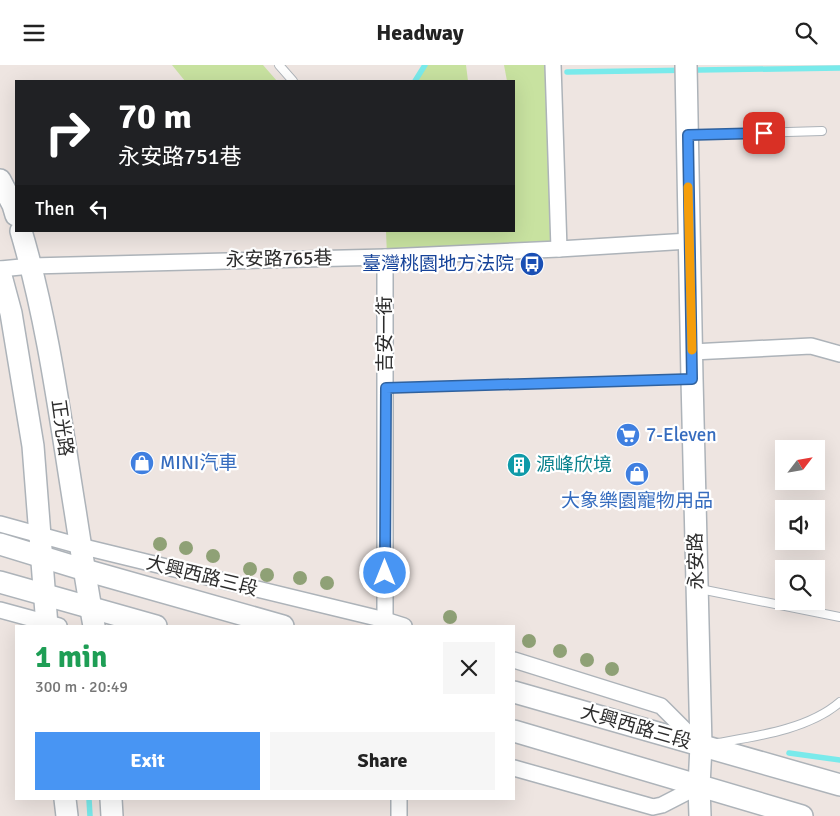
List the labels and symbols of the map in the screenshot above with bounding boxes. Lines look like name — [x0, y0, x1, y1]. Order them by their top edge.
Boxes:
pin — [743, 112, 785, 154]
street label: 永安路765巷 — [225, 246, 333, 272]
bus stop icon: 臺灣桃園地方法院 — [519, 251, 545, 277]
place label: 臺灣桃園地方法院 — [362, 252, 514, 276]
street label: 吉安一街 — [373, 296, 397, 372]
street label: 正光路 — [46, 398, 78, 458]
supermarket icon: 7-Eleven — [615, 422, 641, 448]
place label: 7-Eleven — [646, 423, 717, 447]
north arrow — [775, 440, 825, 490]
shop icon: MINI汽車 — [129, 450, 155, 476]
place label: MINI汽車 — [160, 451, 237, 475]
building icon: 源峰欣境 — [506, 452, 532, 478]
place label: 源峰欣境 — [536, 453, 612, 477]
shop icon: 大象樂園寵物用品 — [624, 461, 650, 487]
place label: 大象樂園寵物用品 — [561, 489, 713, 513]
street label: 永安路 — [684, 532, 708, 590]
position arrow — [358, 546, 410, 598]
street label: 大興西路三段 — [144, 551, 260, 601]
street label: 大興西路三段 — [578, 700, 694, 754]

